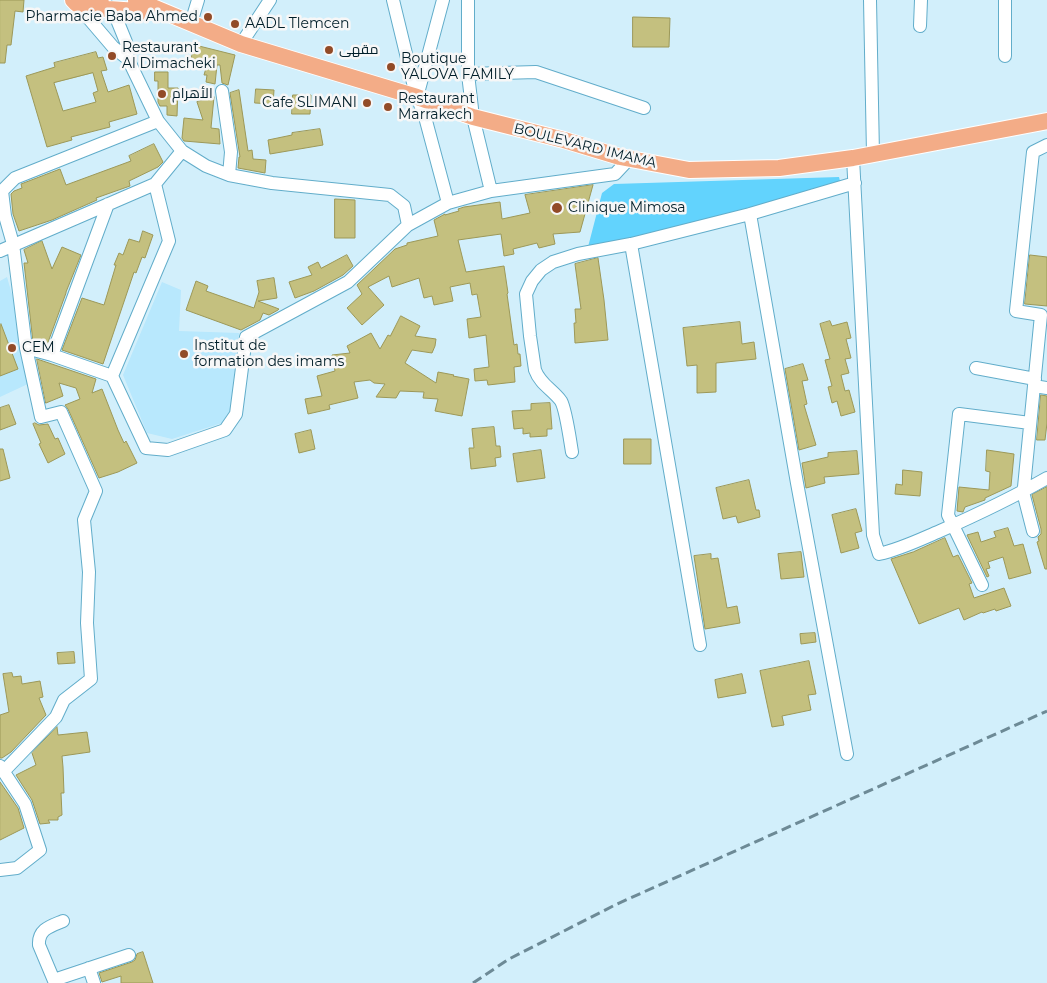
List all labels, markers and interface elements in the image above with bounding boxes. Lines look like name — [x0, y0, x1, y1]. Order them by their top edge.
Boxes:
place label: Pharmacie Baba Ahmed — [25, 9, 198, 25]
marker: Pharmacie Baba Ahmed — [202, 11, 214, 23]
place label: AADL Tlemcen — [245, 16, 349, 32]
marker: AADL Tlemcen — [229, 18, 241, 30]
place label: Restaurant Al Dimacheki — [122, 40, 216, 72]
place label: مقهى — [339, 42, 379, 58]
marker: مقهى — [323, 44, 335, 56]
marker: Restaurant Al Dimacheki — [106, 50, 118, 62]
place label: Boutique YALOVA FAMILY — [401, 51, 514, 84]
marker: Boutique YALOVA FAMILY — [385, 61, 397, 73]
place label: الأهرام — [172, 86, 213, 102]
marker: الأهرام — [156, 88, 168, 100]
place label: Restaurant Marrakech — [398, 91, 475, 124]
place label: Cafe SLIMANI — [262, 95, 357, 111]
marker: Cafe SLIMANI — [361, 97, 373, 109]
marker: Restaurant Marrakech — [382, 101, 394, 113]
street label: BOULEVARD IMAMA — [512, 120, 658, 172]
place label: Clinique Mimosa — [568, 200, 686, 216]
marker: Clinique Mimosa — [550, 201, 564, 215]
place label: Institut de formation des imams — [194, 338, 344, 371]
place label: CEM — [22, 340, 55, 356]
marker: CEM — [6, 342, 18, 354]
marker: Institut de formation des imams — [178, 348, 190, 360]

